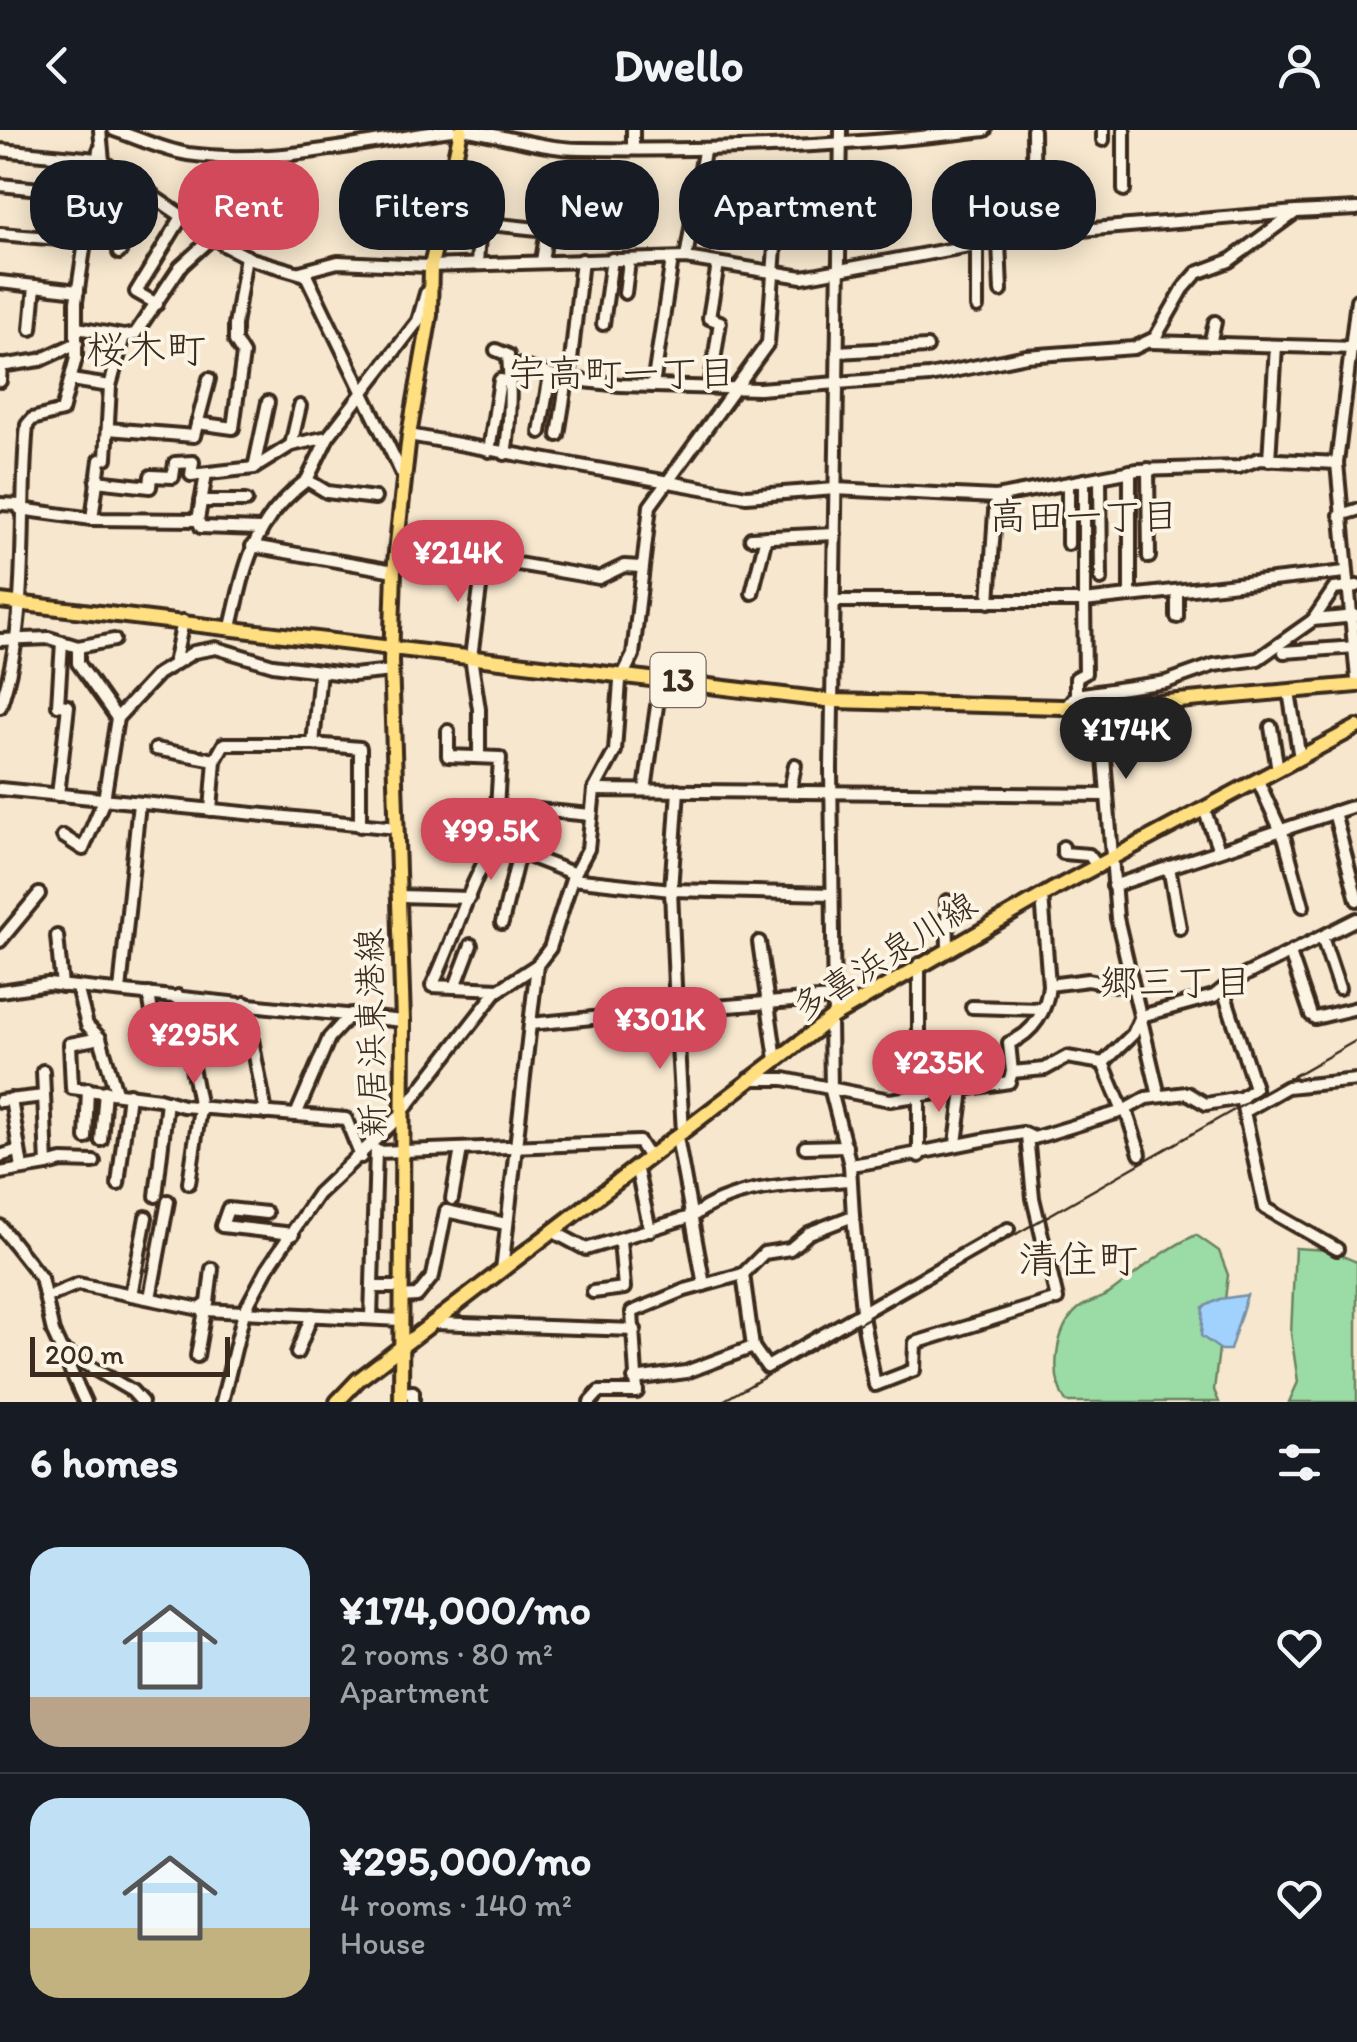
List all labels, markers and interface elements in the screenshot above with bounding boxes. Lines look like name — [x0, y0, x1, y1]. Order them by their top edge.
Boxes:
icon: back — [30, 38, 85, 93]
text: Dwello — [613, 38, 744, 92]
icon: person — [1272, 38, 1327, 93]
chip: Buy — [30, 160, 158, 250]
chip: Rent — [178, 160, 319, 250]
chip: Filters — [339, 160, 505, 250]
chip: New — [525, 160, 659, 250]
chip: Apartment — [679, 160, 912, 250]
chip: House — [932, 160, 1096, 250]
district label: 桜木町 — [86, 325, 206, 373]
district label: 宇高町一丁目 — [508, 350, 736, 396]
district label: 高田一丁目 — [989, 493, 1179, 539]
pin: ¥214K — [388, 520, 528, 605]
text: ¥214K — [413, 533, 503, 571]
road number: 13 — [650, 653, 706, 707]
pin: ¥174K — [1056, 697, 1196, 782]
text: ¥174K — [1082, 710, 1170, 748]
pin: ¥99.5K — [410, 798, 572, 883]
text: ¥99.5K — [443, 811, 539, 849]
street label: 多喜浜泉川線 — [784, 883, 984, 1029]
street label: 新居浜東港線 — [348, 928, 394, 1138]
district label: 郷三丁目 — [1100, 959, 1252, 1005]
pin: ¥301K — [590, 987, 730, 1072]
text: ¥301K — [615, 1000, 705, 1038]
pin: ¥295K — [124, 1002, 264, 1087]
text: ¥295K — [150, 1015, 238, 1053]
pin: ¥235K — [869, 1030, 1009, 1115]
text: ¥235K — [894, 1043, 984, 1081]
district label: 清住町 — [1018, 1235, 1138, 1283]
scale bar — [30, 1332, 230, 1376]
text: 200 m — [45, 1337, 124, 1371]
icon: filters — [1272, 1435, 1327, 1490]
text: 6 homes — [30, 1437, 178, 1488]
text: ¥174,000/mo — [340, 1584, 591, 1635]
icon: home — [110, 1587, 230, 1707]
icon: heart — [1272, 1620, 1327, 1675]
text: 2 rooms · 80 m² — [340, 1635, 553, 1673]
text: Apartment — [340, 1673, 489, 1711]
text: ¥295,000/mo — [340, 1835, 592, 1886]
icon: home — [110, 1838, 230, 1958]
icon: heart — [1272, 1871, 1327, 1926]
text: 4 rooms · 140 m² — [340, 1886, 572, 1924]
text: House — [340, 1924, 426, 1962]

